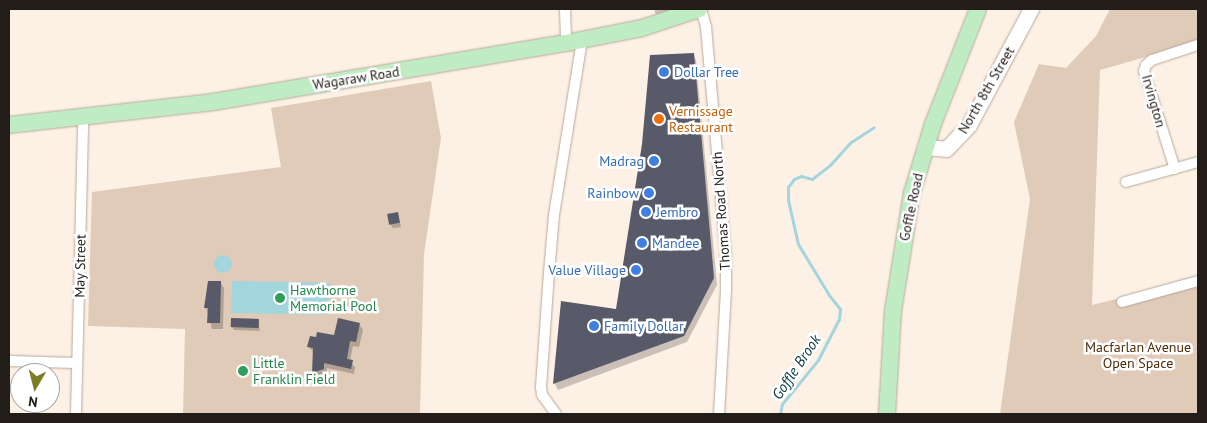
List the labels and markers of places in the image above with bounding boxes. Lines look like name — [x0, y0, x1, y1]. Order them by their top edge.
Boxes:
place label: Dollar Tree — [674, 64, 739, 80]
marker: Dollar Tree — [658, 66, 670, 78]
place label: Vernissage Restaurant — [669, 103, 733, 136]
marker: Vernissage Restaurant — [653, 113, 665, 125]
place label: Madrag — [599, 153, 644, 169]
marker: Madrag — [648, 155, 660, 167]
place label: Rainbow — [587, 185, 639, 201]
marker: Rainbow — [643, 187, 655, 199]
place label: Jembro — [656, 204, 698, 220]
marker: Jembro — [640, 206, 652, 218]
place label: Mandee — [652, 235, 699, 251]
marker: Mandee — [636, 237, 648, 249]
place label: Value Village — [548, 262, 626, 278]
marker: Value Village — [630, 264, 642, 276]
place label: Hawthorne Memorial Pool — [290, 282, 377, 314]
marker: Hawthorne Memorial Pool — [274, 292, 286, 304]
place label: Family Dollar — [604, 318, 684, 334]
marker: Family Dollar — [588, 320, 600, 332]
place label: Little Franklin Field — [253, 355, 335, 388]
marker: Little Franklin Field — [237, 365, 249, 377]

